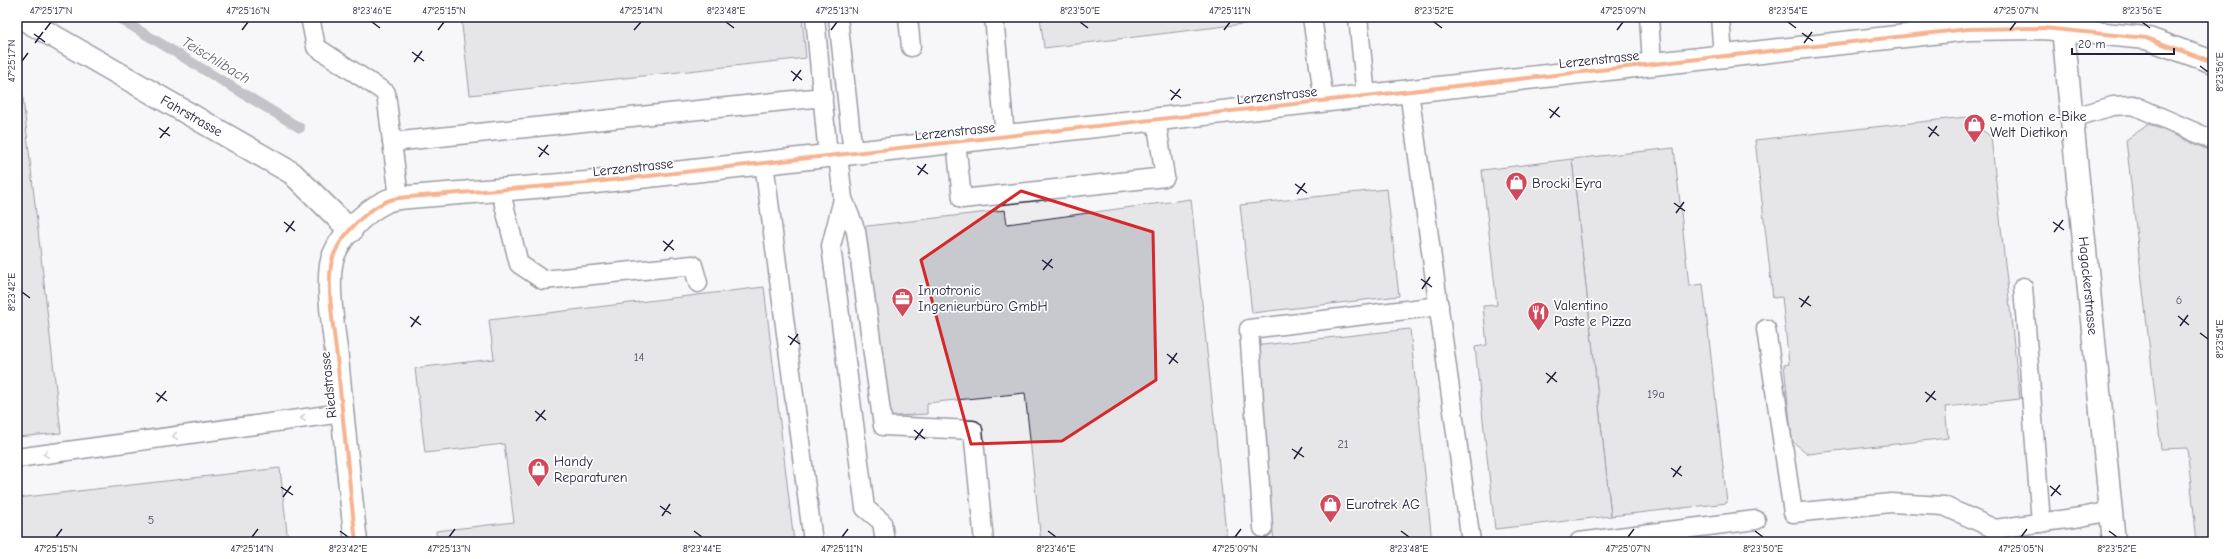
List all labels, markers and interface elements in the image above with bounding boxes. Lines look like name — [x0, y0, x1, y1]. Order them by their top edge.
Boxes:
text: 47°25'17"N — [30, 5, 72, 17]
text: 47°25'16"N — [226, 5, 270, 17]
text: 8°23'46"E — [353, 5, 391, 17]
text: 47°25'15"N — [422, 5, 466, 17]
text: 47°25'14"N — [620, 5, 662, 17]
text: 8°23'48"E — [707, 5, 745, 17]
text: 47°25'13"N — [816, 5, 859, 17]
text: 8°23'50"E — [1060, 5, 1100, 17]
text: 47°25'11"N — [1209, 5, 1251, 17]
text: 8°23'52"E — [1414, 5, 1454, 17]
text: 47°25'09"N — [1600, 5, 1646, 17]
text: 8°23'54"E — [1769, 5, 1807, 17]
text: 47°25'07"N — [1994, 5, 2038, 17]
text: 8°23'56"E — [2122, 5, 2162, 17]
scale bar — [2072, 30, 2174, 56]
water label: Teischlibach — [178, 33, 254, 87]
text: 20 m — [2078, 37, 2106, 51]
text: 47°25'17"N — [6, 40, 18, 82]
street label: Lerzenstrasse — [1558, 47, 1640, 72]
text: 8°23'56"E — [2214, 52, 2226, 92]
street label: Lerzenstrasse — [1236, 83, 1318, 108]
street label: Fahrstrasse — [158, 92, 225, 140]
place label: e-motion e-Bike Welt Dietikon — [1990, 108, 2087, 141]
shop icon: e-motion e-Bike Welt Dietikon — [1961, 111, 1987, 144]
street label: Lerzenstrasse — [914, 119, 996, 144]
street label: Lerzenstrasse — [592, 155, 674, 180]
shop icon: Brocki Eyra — [1503, 170, 1529, 203]
place label: Brocki Eyra — [1532, 175, 1602, 192]
street label: Hagackerstrasse — [2075, 236, 2101, 336]
text: 8°23'42"E — [6, 273, 18, 311]
place label: Innotronic Ingenieurbüro GmbH — [918, 282, 1048, 315]
office icon: Innotronic Ingenieurbüro GmbH — [890, 285, 916, 318]
house number: 6 — [2176, 293, 2182, 307]
place label: Valentino Paste e Pizza — [1554, 297, 1631, 330]
restaurant icon: Valentino Paste e Pizza — [1525, 300, 1551, 333]
text: 8°23'54"E — [2214, 320, 2226, 358]
house number: 14 — [634, 350, 644, 364]
street label: Riedstrasse — [317, 351, 340, 419]
house number: 19a — [1647, 387, 1665, 401]
one-way arrow — [300, 414, 306, 423]
one-way arrow — [171, 431, 178, 440]
house number: 21 — [1337, 437, 1349, 451]
one-way arrow — [43, 449, 49, 458]
place label: Handy Reparaturen — [554, 453, 628, 486]
shop icon: Handy Reparaturen — [525, 456, 551, 489]
shop icon: Eurotrek AG — [1317, 491, 1343, 524]
place label: Eurotrek AG — [1346, 496, 1420, 513]
house number: 5 — [148, 513, 154, 527]
text: 47°25'15"N — [34, 543, 78, 555]
text: 47°25'14"N — [231, 543, 273, 555]
text: 8°23'42"E — [329, 543, 367, 555]
text: 47°25'13"N — [428, 543, 471, 555]
text: 8°23'44"E — [683, 543, 721, 555]
text: 47°25'11"N — [821, 543, 863, 555]
text: 8°23'46"E — [1037, 543, 1075, 555]
text: 47°25'09"N — [1212, 543, 1258, 555]
text: 8°23'48"E — [1390, 543, 1428, 555]
text: 47°25'07"N — [1606, 543, 1650, 555]
text: 8°23'50"E — [1743, 543, 1783, 555]
text: 47°25'05"N — [1998, 543, 2044, 555]
text: 8°23'52"E — [2097, 543, 2137, 555]

